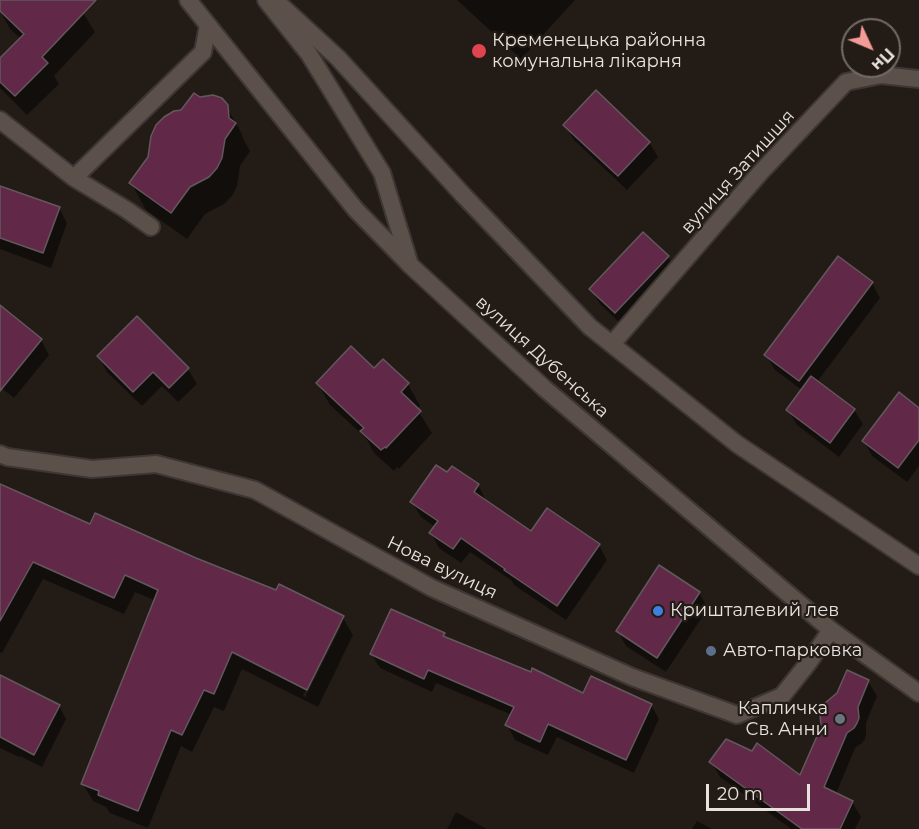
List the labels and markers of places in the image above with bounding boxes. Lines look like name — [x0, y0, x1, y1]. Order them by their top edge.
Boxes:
place label: Кременецька районна комунальна лікарня — [492, 30, 706, 72]
marker: Кременецька районна комунальна лікарня — [470, 42, 488, 60]
place label: Кришталевий лев — [670, 600, 839, 622]
marker: Кришталевий лев — [651, 604, 665, 618]
place label: Авто-парковка — [723, 640, 862, 662]
marker: Авто-парковка — [704, 644, 718, 658]
place label: Капличка Св. Анни — [738, 698, 828, 740]
marker: Капличка Св. Анни — [833, 712, 847, 726]

